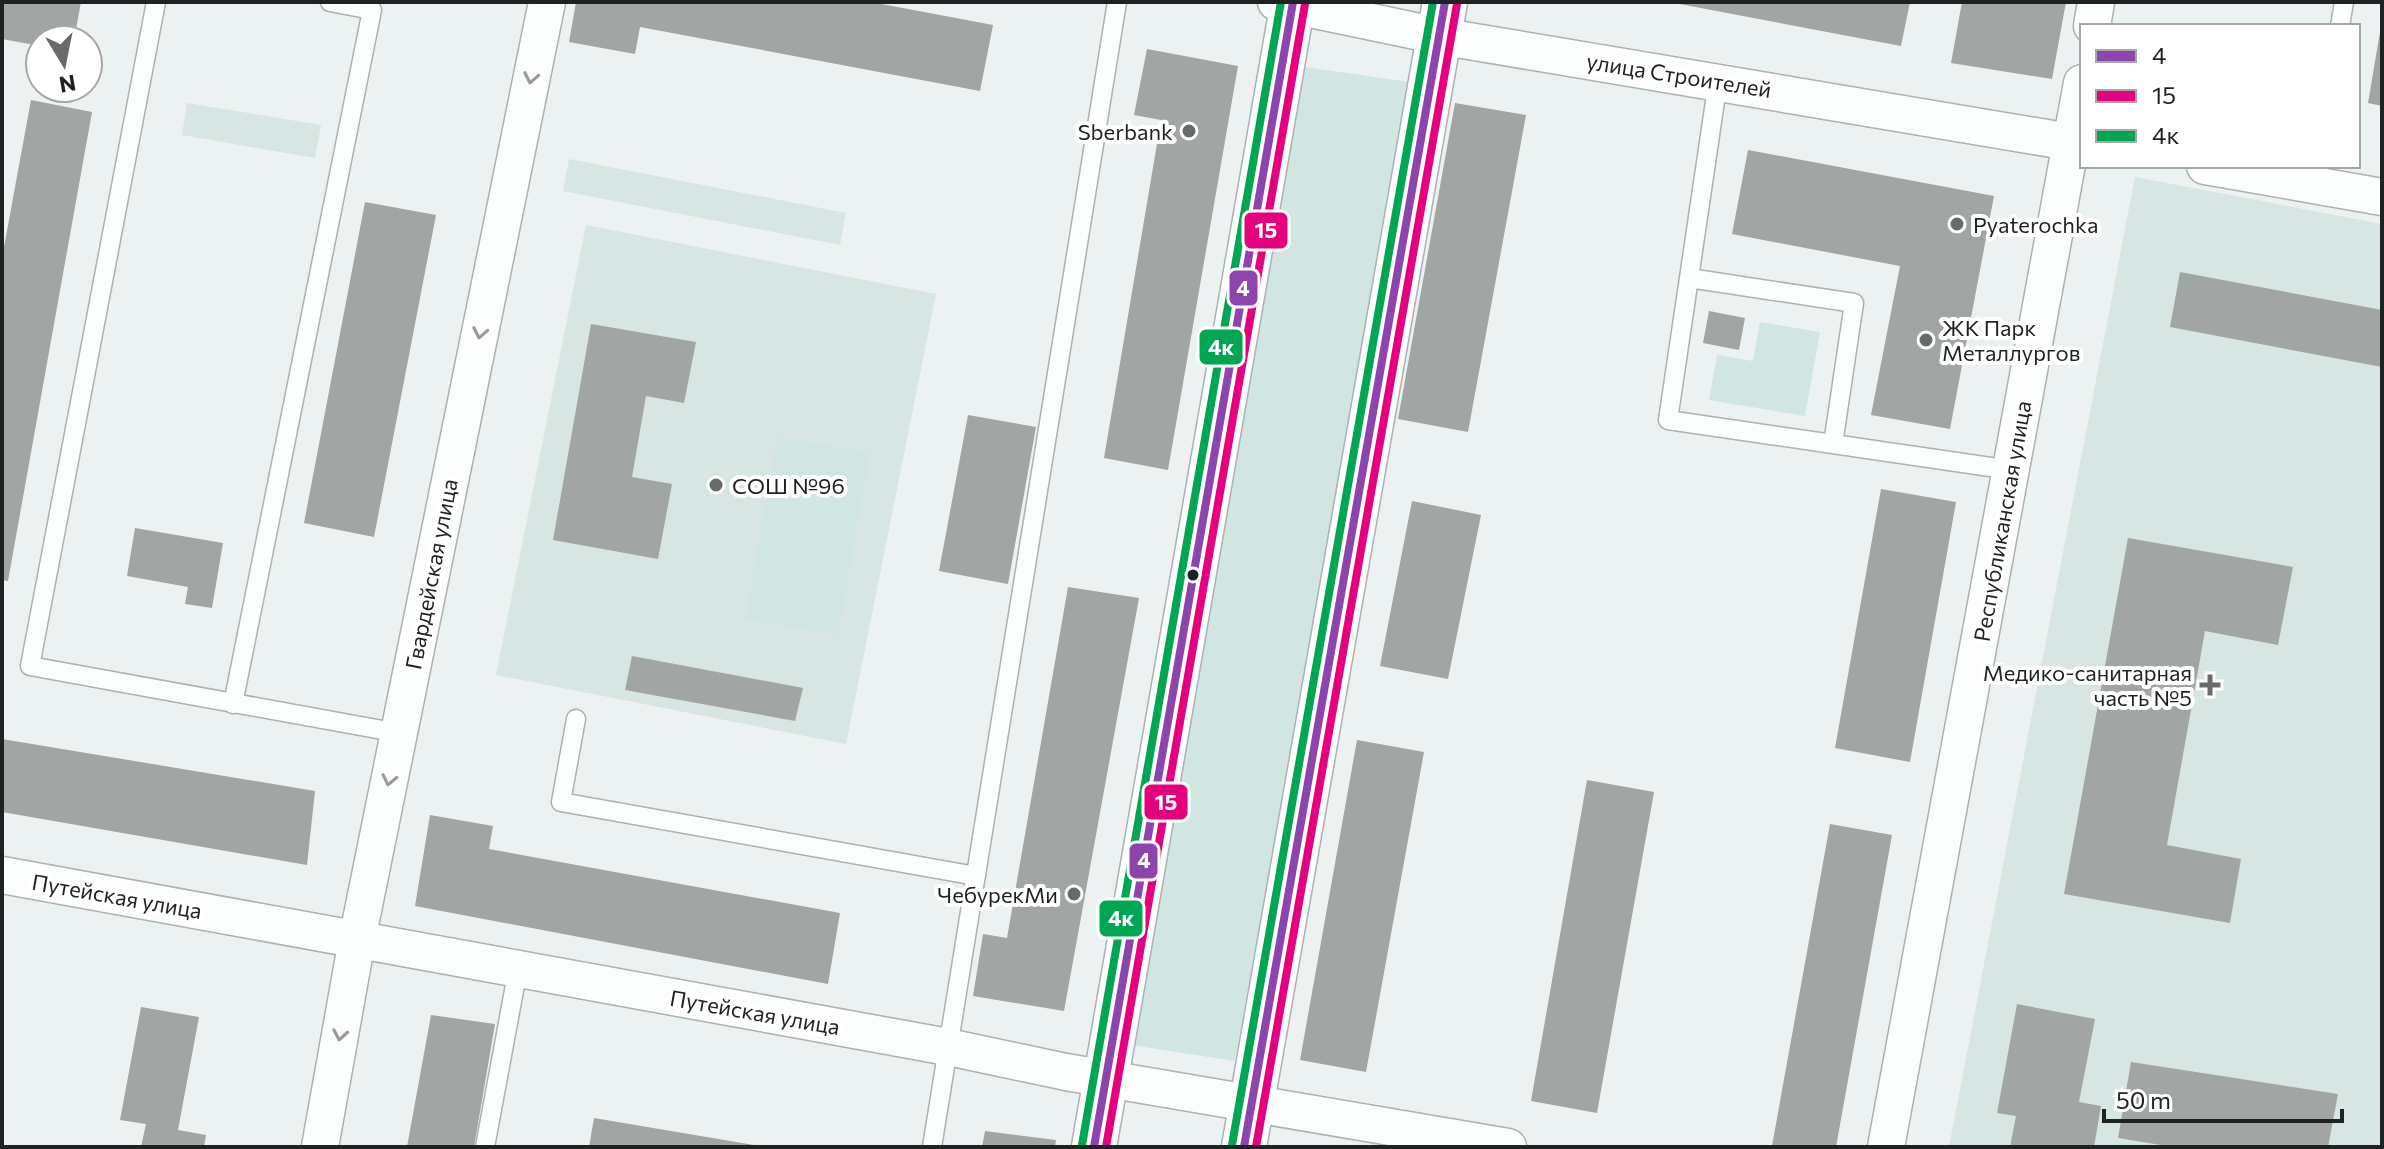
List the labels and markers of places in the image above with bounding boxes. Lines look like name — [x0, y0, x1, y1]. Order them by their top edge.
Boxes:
place label: Sberbank — [1078, 118, 1173, 145]
marker: Sberbank — [1180, 122, 1198, 140]
place label: Pyaterochka — [1973, 211, 2098, 238]
marker: Pyaterochka — [1948, 215, 1966, 233]
place label: ЖК Парк Металлургов — [1942, 314, 2080, 366]
marker: ЖК Парк Металлургов — [1917, 331, 1935, 349]
place label: СОШ №96 — [732, 472, 845, 499]
marker: СОШ №96 — [707, 476, 725, 494]
unlabelled marker — [1185, 567, 1201, 583]
place label: Медико-санитарная часть №5 — [1983, 659, 2192, 711]
marker: Медико-санитарная часть №5 — [2199, 674, 2221, 696]
place label: ЧебурекМи — [937, 881, 1058, 908]
marker: ЧебурекМи — [1065, 885, 1083, 903]

